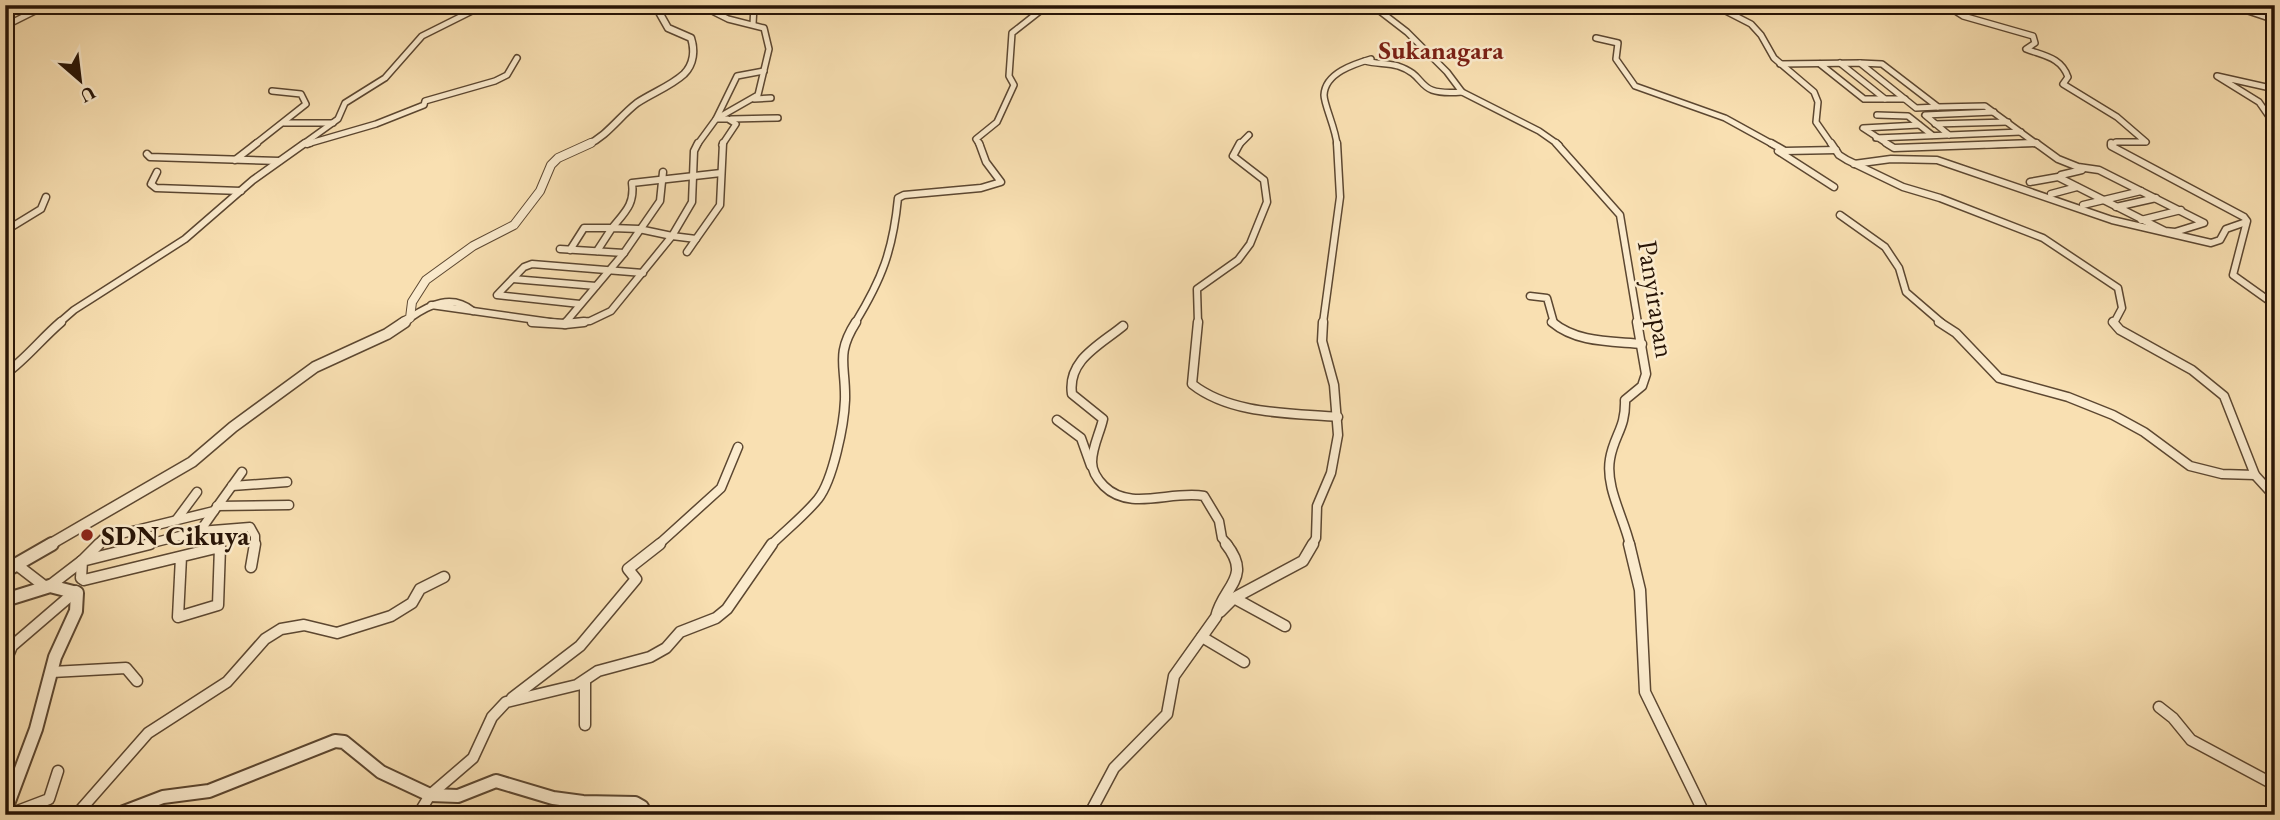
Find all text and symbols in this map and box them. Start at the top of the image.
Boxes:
district label: Sukanagara [1378,33,1504,67]
north arrow [46,46,116,116]
text: U [76,80,100,109]
street label: Panyirapan [1630,238,1684,361]
place label: SDN Cikuya [101,517,250,553]
marker: SDN Cikuya [79,527,95,543]

